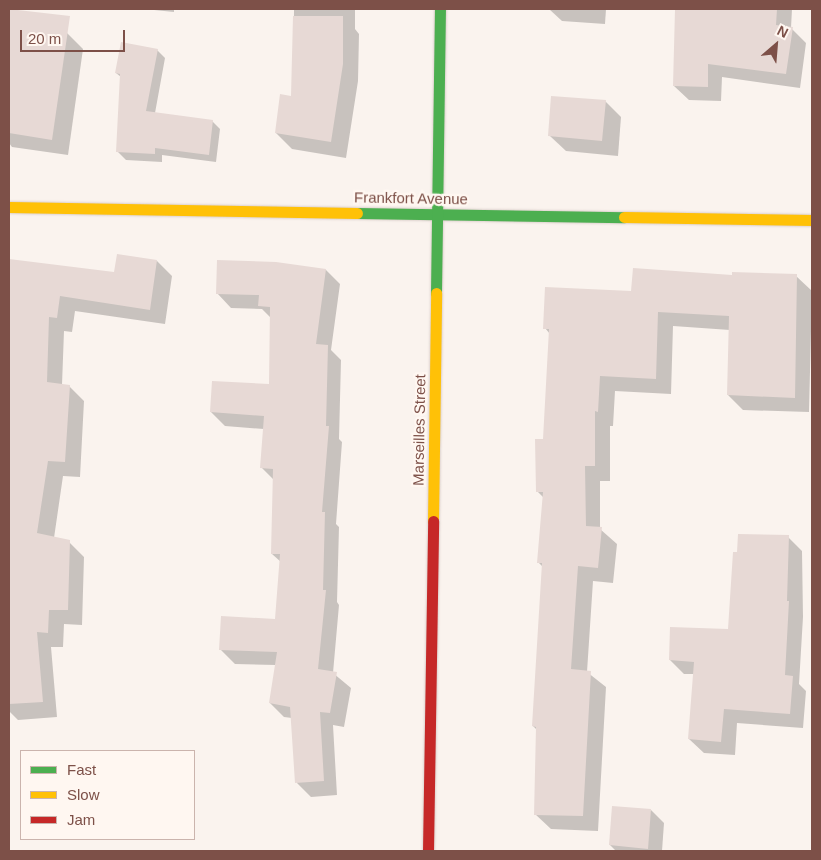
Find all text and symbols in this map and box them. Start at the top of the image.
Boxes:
scale bar [22,20,128,52]
north arrow [751,20,801,70]
text: N [775,22,791,41]
text: 20 m [28,30,61,47]
street label: Frankfort Avenue [353,188,469,208]
street label: Marseilles Street [409,374,429,486]
legend [20,750,195,840]
text: Fast [67,761,96,778]
text: Slow [67,786,100,803]
text: Jam [67,811,95,828]

